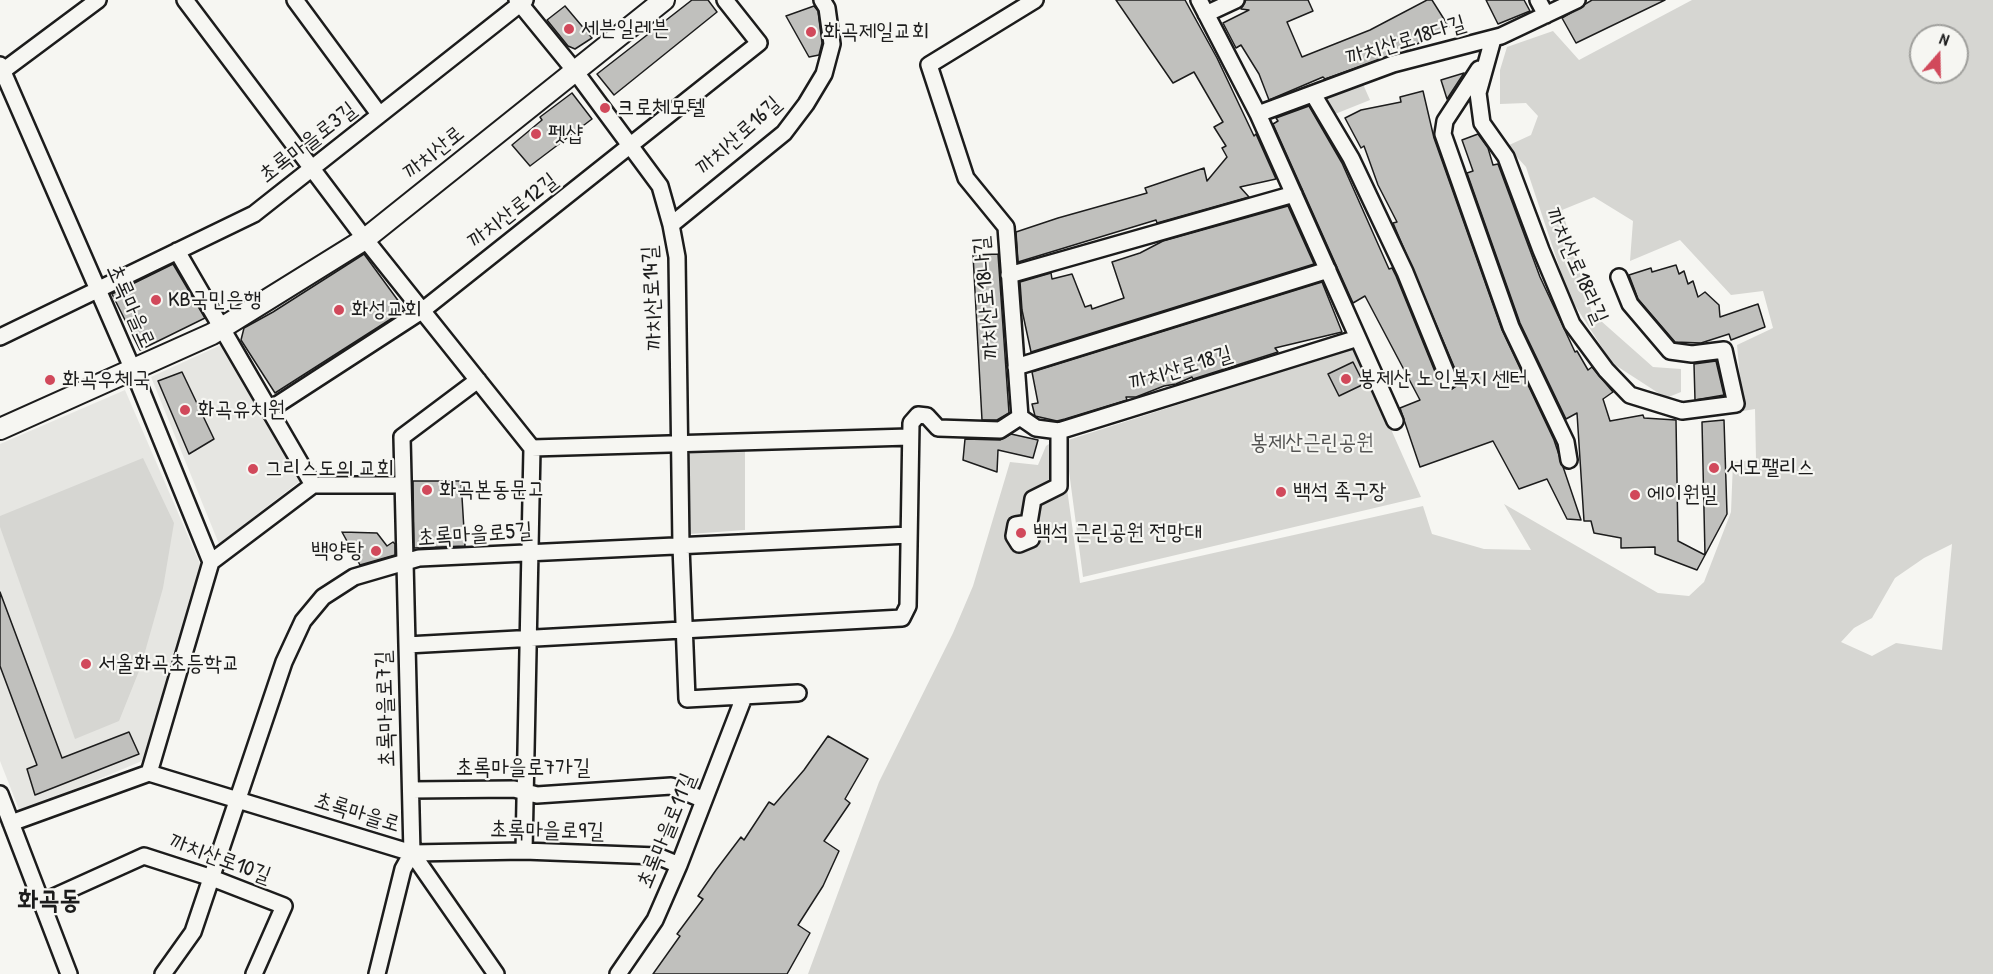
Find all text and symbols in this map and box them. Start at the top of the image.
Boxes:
street label: 까치산로18다길 [1343,10,1469,72]
place label: 세븐일레븐 [581,16,670,42]
place label: 화곡제일교회 [823,19,929,45]
marker: 세븐일레븐 [562,22,576,36]
north arrow [1909,24,1969,84]
marker: 화곡제일교회 [804,25,818,39]
text: N [1937,27,1952,51]
street label: 까치산로16길 [691,91,787,181]
place label: 크로체모텔 [617,95,706,121]
street label: 초록마을로3길 [254,97,362,189]
marker: 크로체모텔 [598,101,612,115]
street label: 까치산로 [398,120,470,186]
place label: 펫샵 [548,121,583,147]
marker: 펫샵 [529,127,543,141]
street label: 까치산로12길 [463,168,563,254]
street label: 까치산로18라길 [1539,204,1613,328]
street label: 까치산로18나길 [968,235,1006,361]
street label: 까치산로14길 [637,245,669,351]
street label: 초록마을로 [100,260,160,352]
place label: KB국민은행 [168,287,261,313]
marker: KB국민은행 [149,293,163,307]
place label: 화성교회 [351,297,422,323]
marker: 화성교회 [332,303,346,317]
street label: 까치산로18길 [1126,341,1236,397]
place label: 봉제산 노인복지 센터 [1358,366,1527,392]
place label: 화곡우체국 [62,367,151,393]
marker: 봉제산 노인복지 센터 [1339,372,1353,386]
marker: 화곡우체국 [43,373,57,387]
place label: 화곡유치원 [197,397,286,423]
marker: 화곡유치원 [178,403,192,417]
park label: 봉제산근린공원 [1250,430,1374,456]
place label: 서모팰리스 [1726,455,1815,481]
place label: 그리스도의 교회 [265,456,394,482]
marker: 서모팰리스 [1707,461,1721,475]
marker: 그리스도의 교회 [246,462,260,476]
place label: 화곡본동문고 [439,477,545,503]
place label: 백석 족구장 [1293,479,1387,505]
place label: 에이원빌 [1647,482,1718,508]
marker: 화곡본동문고 [420,483,434,497]
marker: 백석 족구장 [1274,485,1288,499]
marker: 에이원빌 [1628,488,1642,502]
street label: 초록마을로5길 [416,518,534,552]
place label: 백석 근린공원 전망대 [1033,520,1202,546]
marker: 백석 근린공원 전망대 [1014,526,1028,540]
place label: 백양탕 [311,538,364,564]
marker: 백양탕 [369,544,383,558]
street label: 초록마을로7길 [371,650,401,768]
place label: 서울화곡초등학교 [98,651,240,677]
marker: 서울화곡초등학교 [79,657,93,671]
street label: 초록마을로7가길 [456,755,590,781]
street label: 초록마을로11길 [632,769,702,893]
street label: 초록마을로 [311,787,403,839]
street label: 초록마을로9길 [490,817,604,845]
street label: 까치산로10길 [166,828,274,890]
district label: 화곡동 [18,885,80,917]

